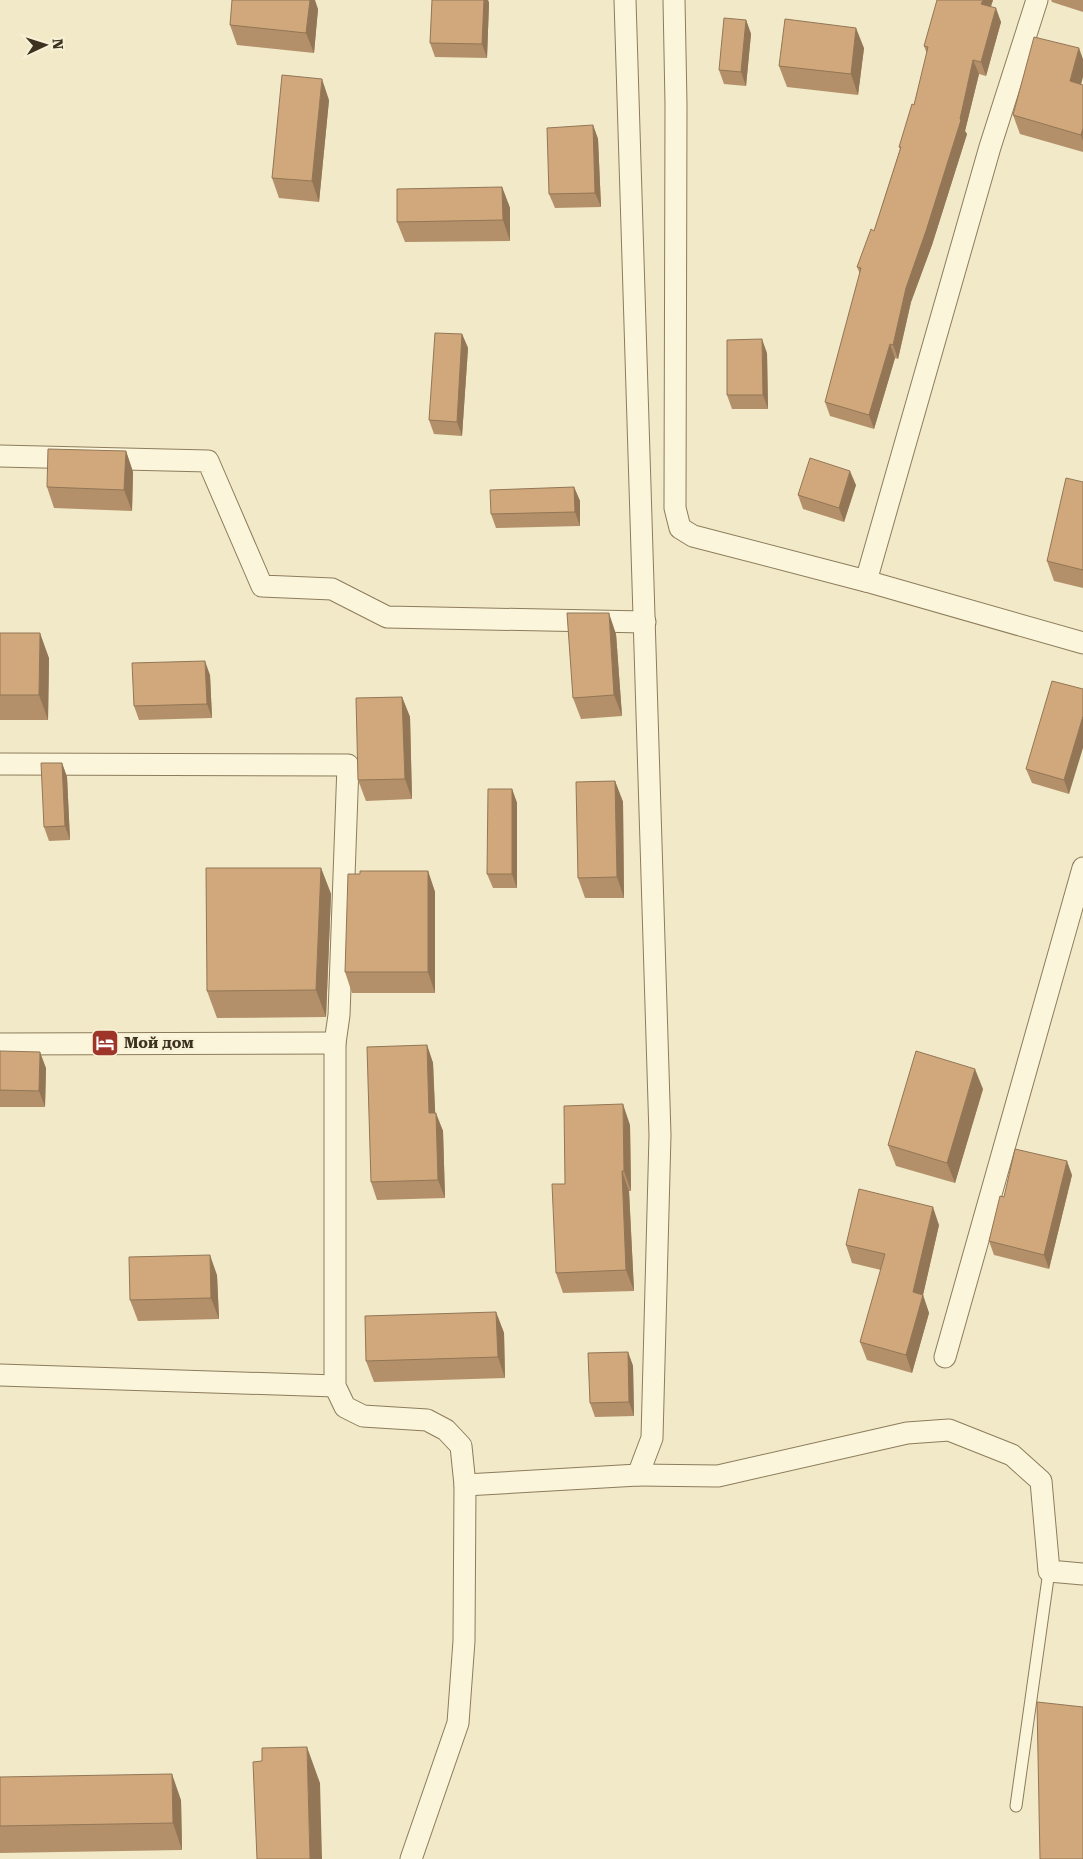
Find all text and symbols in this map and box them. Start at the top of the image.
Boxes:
north arrow [20,20,70,70]
text: N [50,38,66,50]
hotel icon: Мой дом [90,1028,120,1058]
place label: Мой дом [124,1034,194,1052]

